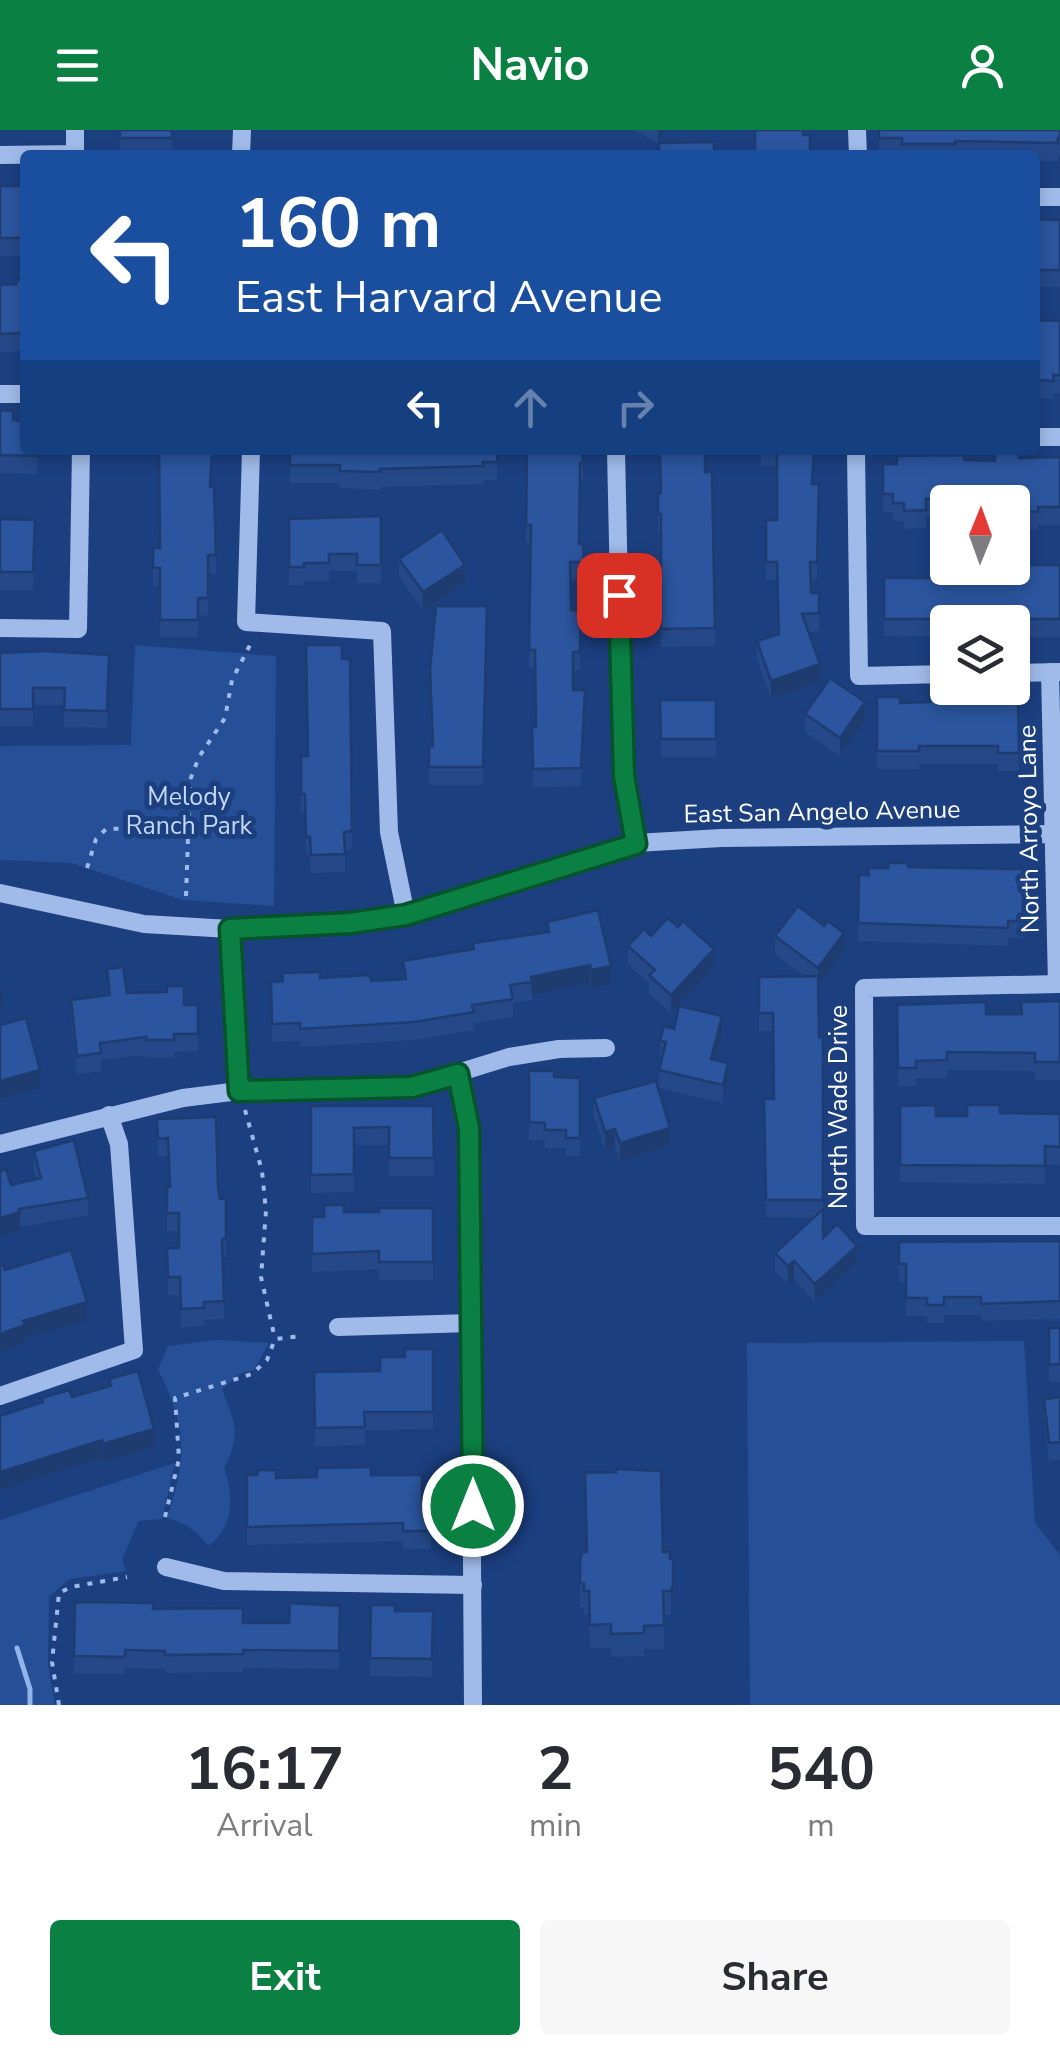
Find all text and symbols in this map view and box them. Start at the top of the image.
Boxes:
text: Navio [470,35,590,96]
icon: menu [50,38,105,93]
icon: person [955,38,1010,93]
text: 160 m [235,176,441,272]
icon: left [70,190,200,320]
text: East Harvard Avenue [235,267,662,328]
icon: left [398,380,453,435]
icon: ahead [503,380,558,435]
icon: right [608,380,663,435]
north arrow [930,485,1030,585]
map controls [930,485,1030,705]
pin [577,553,662,638]
icon: arrive [592,568,647,623]
button: layers [930,605,1030,705]
street label: North Arroyo Lane [1010,725,1048,933]
park label: Melody Ranch Park [126,780,253,843]
street label: East San Angelo Avenue [683,793,961,831]
street label: North Wade Drive [822,1005,856,1209]
position arrow [421,1454,525,1558]
text: 16:17 [185,1728,344,1810]
text: 2 [537,1728,573,1810]
text: 540 [767,1728,875,1810]
text: Arrival [216,1804,313,1847]
text: min [529,1804,582,1847]
text: m [807,1804,835,1847]
button: Exit [50,1920,520,2035]
button: Share [540,1920,1010,2035]

